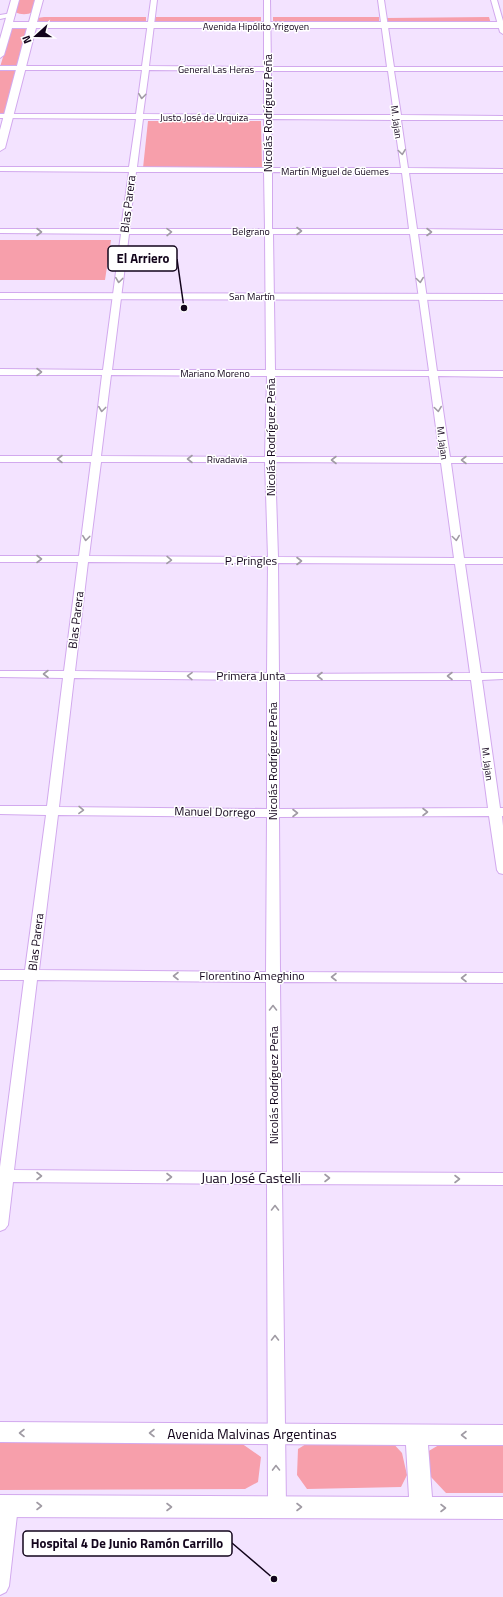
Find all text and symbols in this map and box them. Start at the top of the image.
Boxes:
north arrow [16,16,56,56]
street label: Avenida Hipólito Yrigoyen [203,19,309,34]
text: N [18,33,35,46]
street label: Nicolás Rodríguez Peña [258,54,277,172]
street label: General Las Heras [178,62,254,77]
one-way arrow [138,93,147,99]
street label: M. Jajan [387,105,406,140]
street label: Justo José de Urquiza [160,110,248,125]
one-way arrow [397,148,406,155]
street label: Martín Miguel de Güemes [281,164,389,179]
street label: Blas Parera [115,174,140,234]
street label: Belgrano [232,224,270,239]
one-way arrow [36,227,42,236]
one-way arrow [296,227,302,235]
one-way arrow [166,228,172,236]
one-way arrow [426,228,432,236]
callout: El Arriero [108,246,177,271]
text: El Arriero [117,248,169,268]
one-way arrow [114,277,123,283]
one-way arrow [415,277,424,283]
street label: San Martín [229,289,275,304]
street label: Mariano Moreno [180,366,250,381]
one-way arrow [36,368,42,376]
street label: Nicolás Rodríguez Peña [261,378,280,496]
one-way arrow [98,406,107,412]
one-way arrow [433,406,442,412]
street label: M. Jajan [433,426,452,461]
street label: Rivadavia [207,452,247,467]
one-way arrow [57,455,63,463]
one-way arrow [187,455,193,463]
one-way arrow [331,456,337,464]
one-way arrow [461,456,467,464]
one-way arrow [82,535,91,541]
one-way arrow [451,535,460,541]
street label: P. Pringles [225,551,278,570]
one-way arrow [36,555,42,563]
one-way arrow [166,556,172,564]
one-way arrow [296,557,302,565]
street label: Blas Parera [63,590,88,650]
street label: Primera Junta [216,666,286,685]
one-way arrow [43,670,49,678]
one-way arrow [187,672,193,680]
one-way arrow [317,672,323,680]
one-way arrow [447,672,453,680]
street label: Nicolás Rodríguez Peña [263,702,282,820]
street label: M. Jajan [478,747,497,782]
street label: Manuel Dorrego [174,801,256,822]
one-way arrow [78,806,84,814]
one-way arrow [422,808,428,816]
one-way arrow [292,809,298,817]
street label: Blas Parera [23,912,48,972]
street label: Florentino Ameghino [199,966,305,985]
one-way arrow [173,972,179,980]
one-way arrow [331,973,337,981]
one-way arrow [461,974,467,982]
one-way arrow [269,1005,277,1011]
street label: Nicolás Rodríguez Peña [264,1026,283,1144]
street label: Juan José Castelli [201,1167,301,1188]
one-way arrow [36,1172,42,1180]
one-way arrow [166,1173,172,1181]
one-way arrow [324,1174,330,1182]
one-way arrow [454,1175,460,1183]
one-way arrow [271,1205,279,1211]
one-way arrow [271,1335,279,1341]
street label: Avenida Malvinas Argentinas [167,1423,337,1444]
one-way arrow [19,1429,25,1437]
one-way arrow [149,1429,155,1437]
one-way arrow [461,1431,467,1439]
one-way arrow [272,1465,280,1471]
one-way arrow [36,1502,42,1510]
one-way arrow [166,1503,172,1511]
one-way arrow [296,1503,302,1512]
one-way arrow [440,1504,446,1512]
callout: Hospital 4 De Junio Ramón Carrillo [23,1531,232,1556]
text: Hospital 4 De Junio Ramón Carrillo [31,1533,223,1553]

